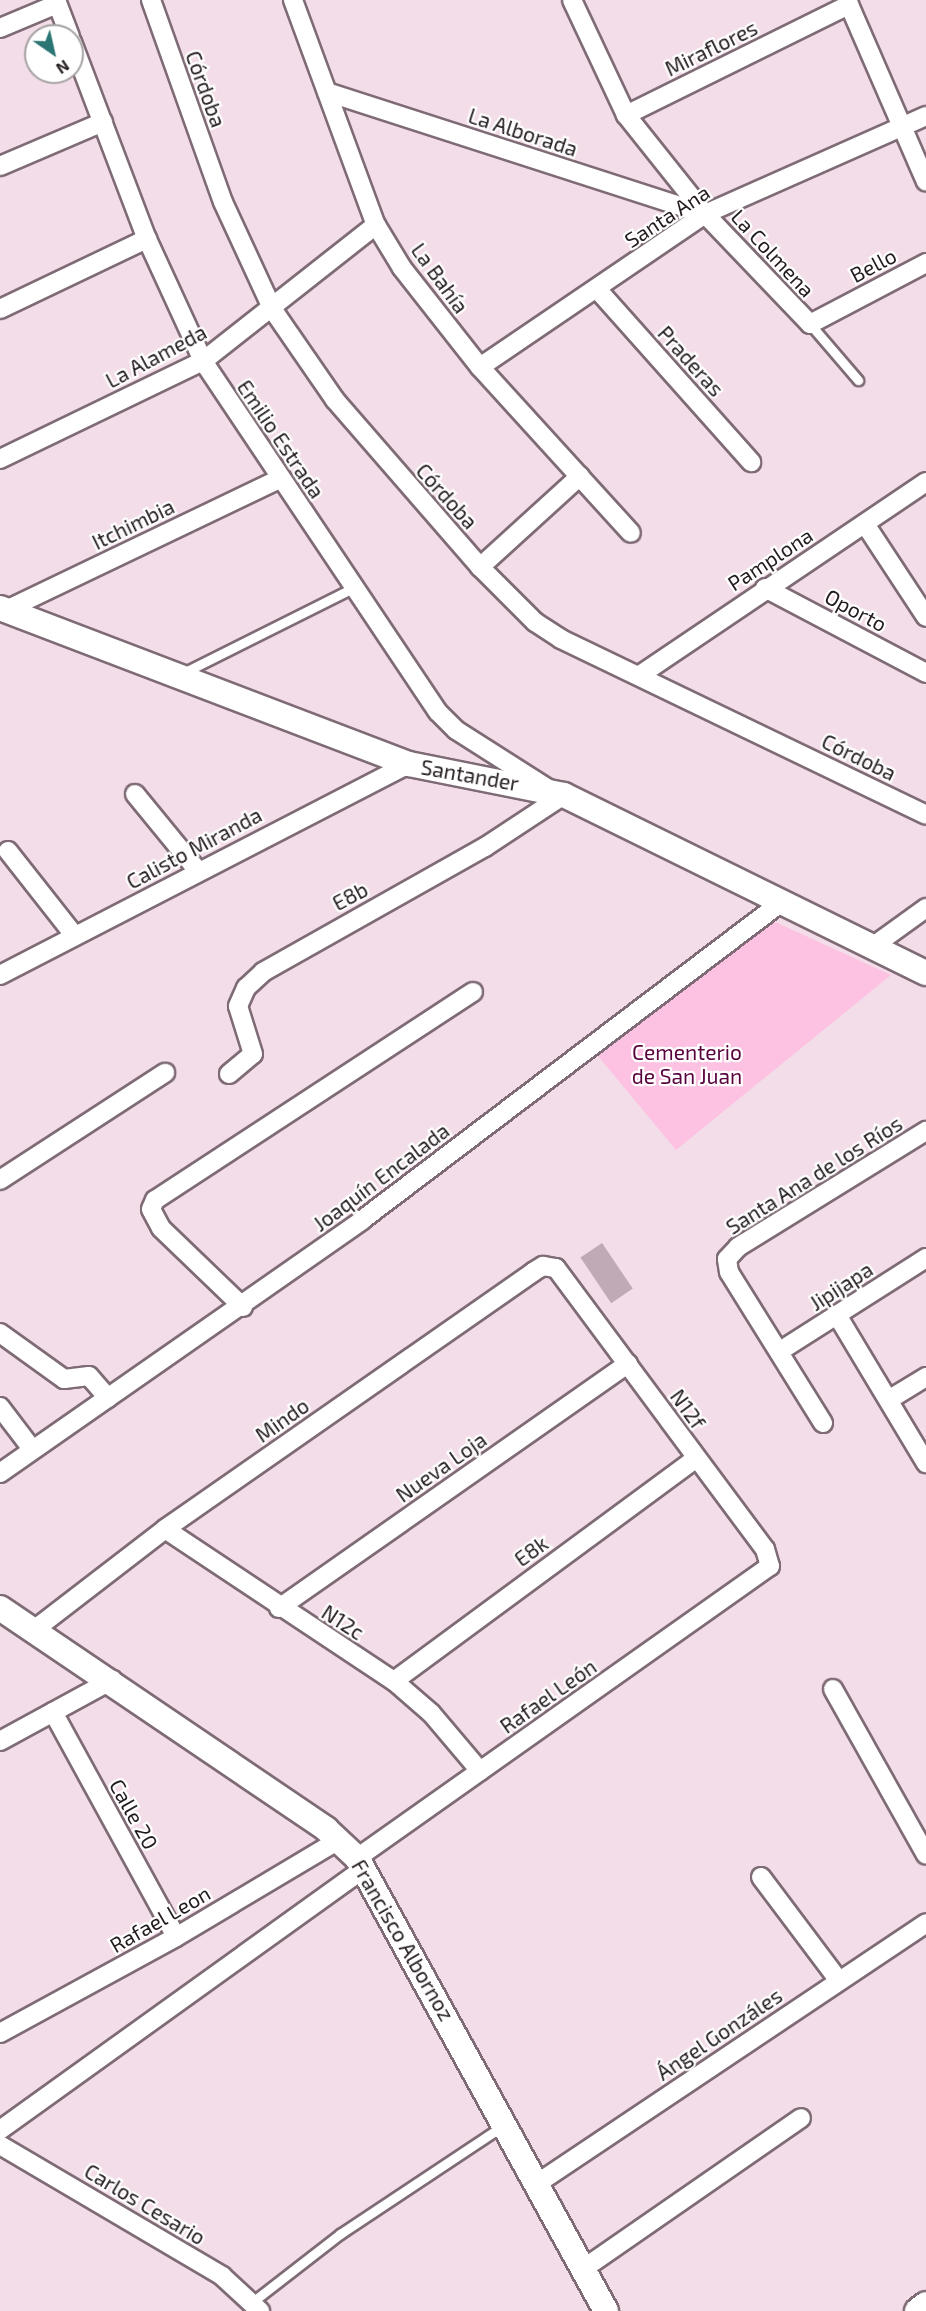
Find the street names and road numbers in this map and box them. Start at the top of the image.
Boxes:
street label: Miraflores [661,15,761,81]
street label: Córdoba [181,47,231,131]
street label: La Alborada [465,102,581,162]
street label: Santa Ana [620,179,714,253]
street label: La Colmena [726,204,820,302]
street label: La Bahía [406,238,474,318]
street label: Bello [846,242,900,288]
street label: La Alameda [101,319,211,393]
street label: Praderas [653,321,729,401]
street label: Emilio Estrada [232,375,330,503]
street label: Córdoba [411,458,483,534]
street label: Itchimbia [88,493,178,555]
street label: Pamplona [723,522,817,596]
street label: Oporto [821,583,891,637]
street label: Córdoba [818,728,900,786]
street label: Santander [419,754,521,796]
street label: Calisto Miranda [122,802,266,894]
street label: E8b [328,876,372,916]
street label: Santa Ana de los Ríos [721,1110,907,1240]
street label: Joaquín Encalada [308,1118,454,1236]
street label: Jipijapa [805,1256,877,1316]
street label: N12f [665,1384,711,1434]
street label: Mindo [250,1393,314,1447]
street label: Nueva Loja [391,1427,491,1507]
street label: E8k [509,1530,553,1572]
street label: N12c [317,1599,369,1645]
street label: Rafael León [495,1653,601,1739]
street label: Calle 20 [104,1774,164,1854]
street label: Francisco Albornoz [346,1855,460,2025]
street label: Rafael Leon [105,1880,215,1958]
street label: Ángel Gonzáles [651,1983,787,2085]
street label: Carlos Cesario [80,2158,210,2250]

